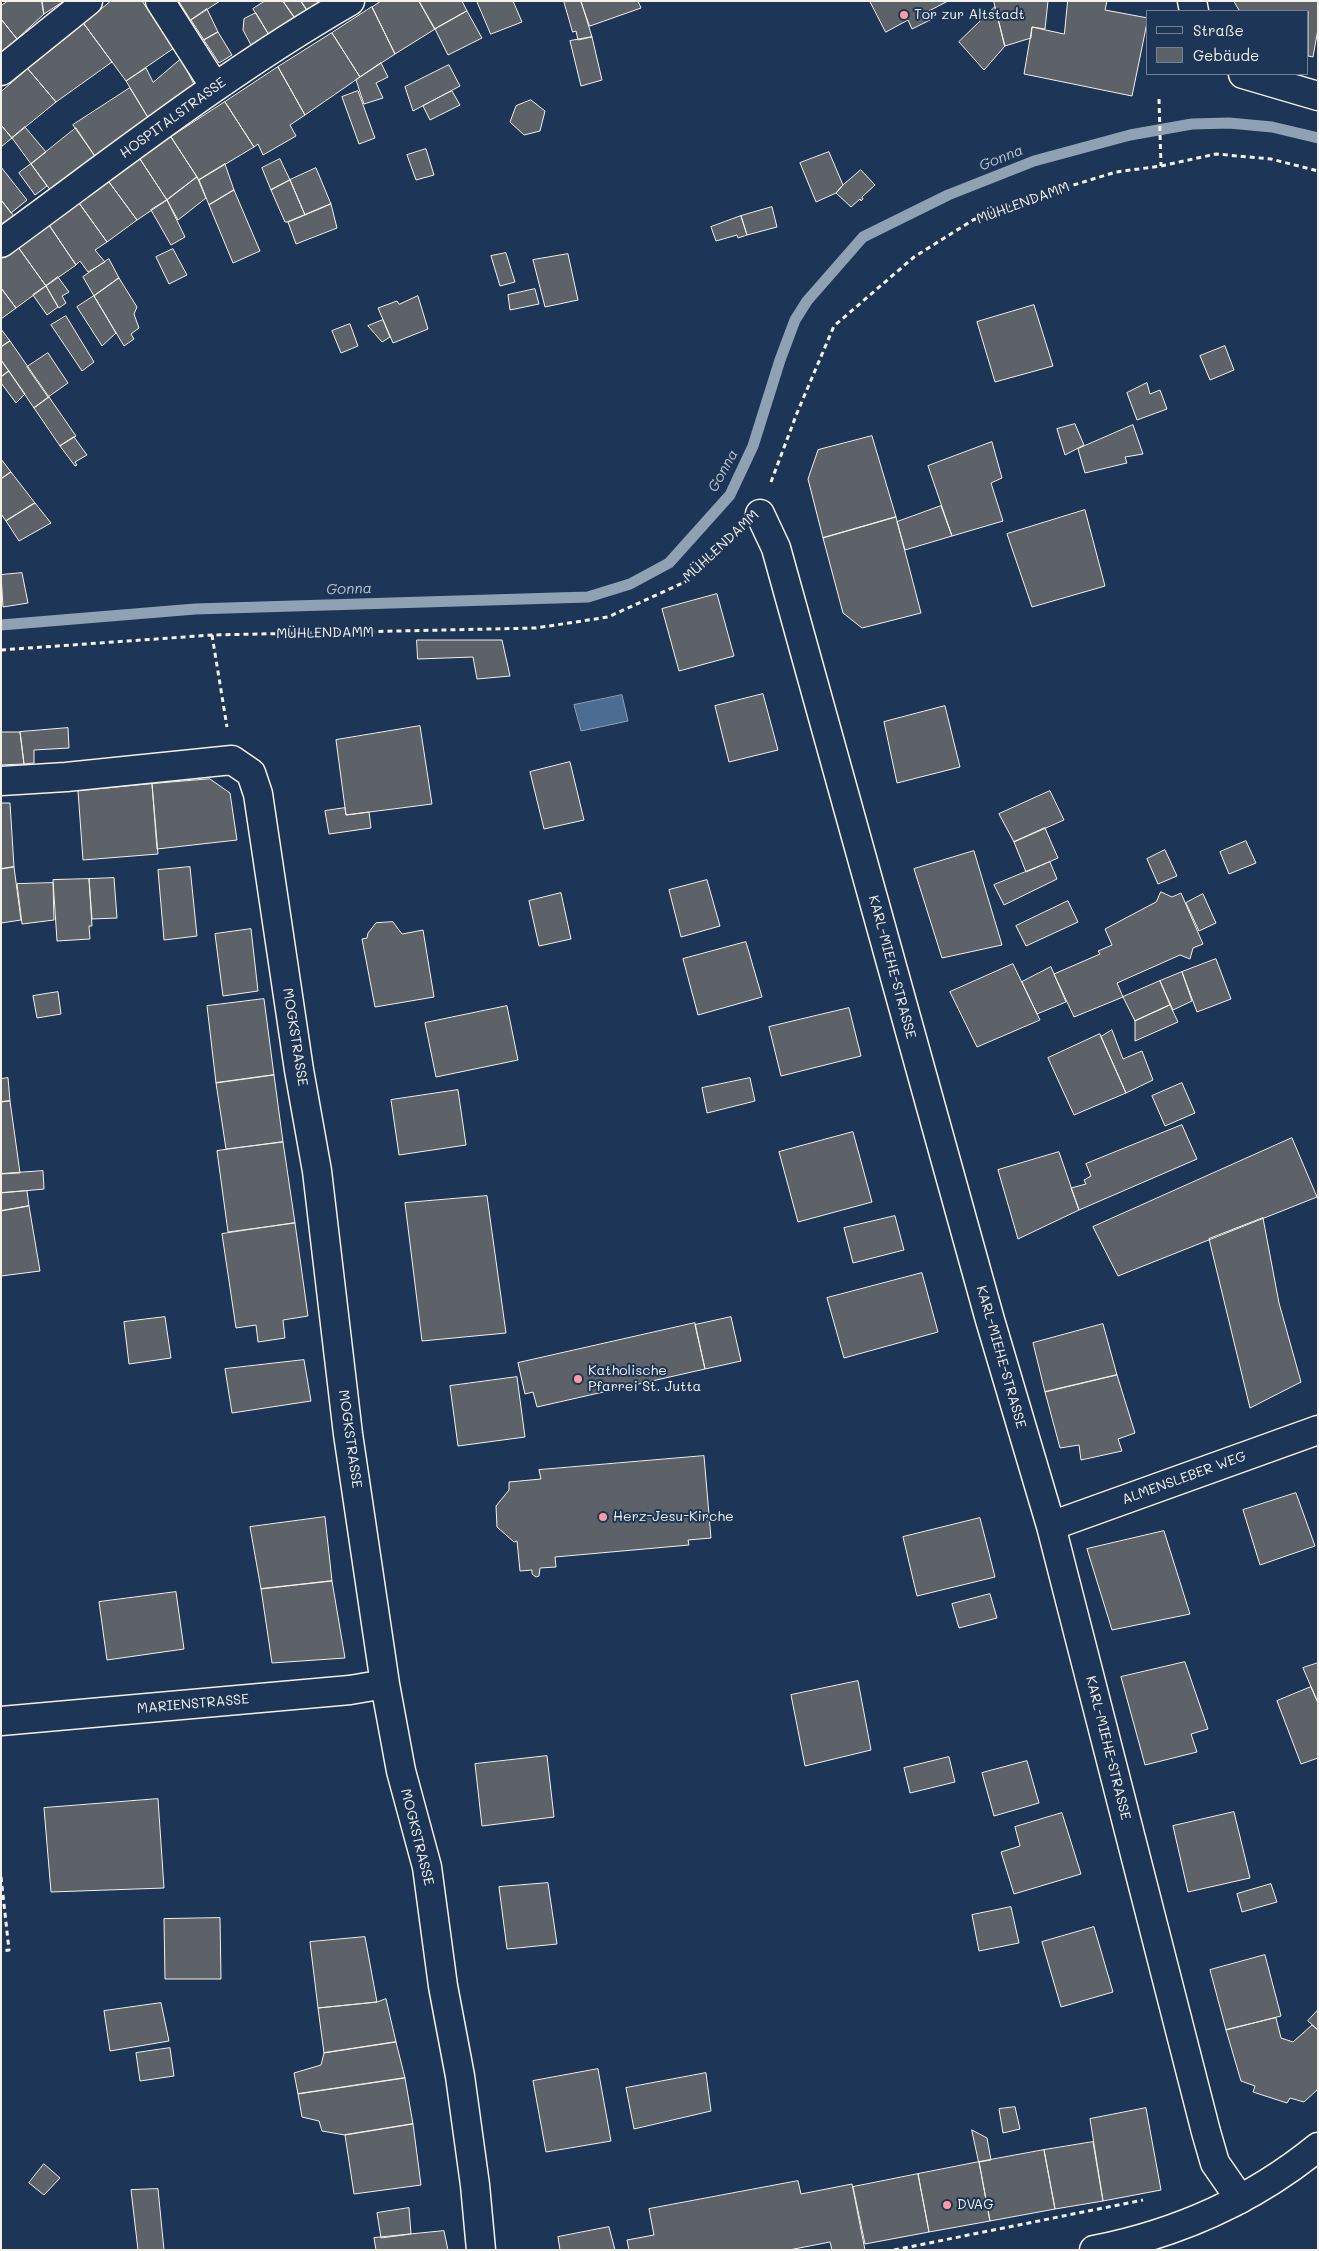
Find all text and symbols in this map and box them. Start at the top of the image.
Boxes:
place label: Tor zur Altstadt [914,7,1025,23]
marker: Tor zur Altstadt [898,9,910,21]
legend [1146,10,1309,75]
text: Straße [1193,20,1244,40]
text: Gebäude [1193,45,1259,65]
street label: HOSPITALSTRASSE [117,74,229,162]
water label: Gonna [976,141,1026,175]
street label: MÜHLENDAMM [974,178,1072,228]
water label: Gonna [704,447,742,495]
street label: MÜHLENDAMM [680,507,762,585]
water label: Gonna [326,579,372,599]
street label: MÜHLENDAMM [276,624,374,642]
street label: KARL-MIEHE-STRASSE [865,893,919,1041]
street label: MOGKSTRASSE [279,987,311,1087]
street label: KARL-MIEHE-STRASSE [973,1284,1029,1430]
place label: Katholische Pfarrei St. Jutta [588,1363,701,1395]
marker: Katholische Pfarrei St. Jutta [572,1373,584,1385]
street label: MOGKSTRASSE [335,1389,365,1489]
street label: ALMENSLEBER WEG [1120,1448,1248,1508]
place label: Herz-Jesu-Kirche [613,1509,734,1525]
marker: Herz-Jesu-Kirche [597,1511,609,1523]
street label: KARL-MIEHE-STRASSE [1082,1674,1134,1822]
street label: MARIENSTRASSE [136,1691,250,1717]
street label: MOGKSTRASSE [397,1787,437,1887]
place label: DVAG [957,2197,994,2213]
marker: DVAG [941,2199,953,2211]

